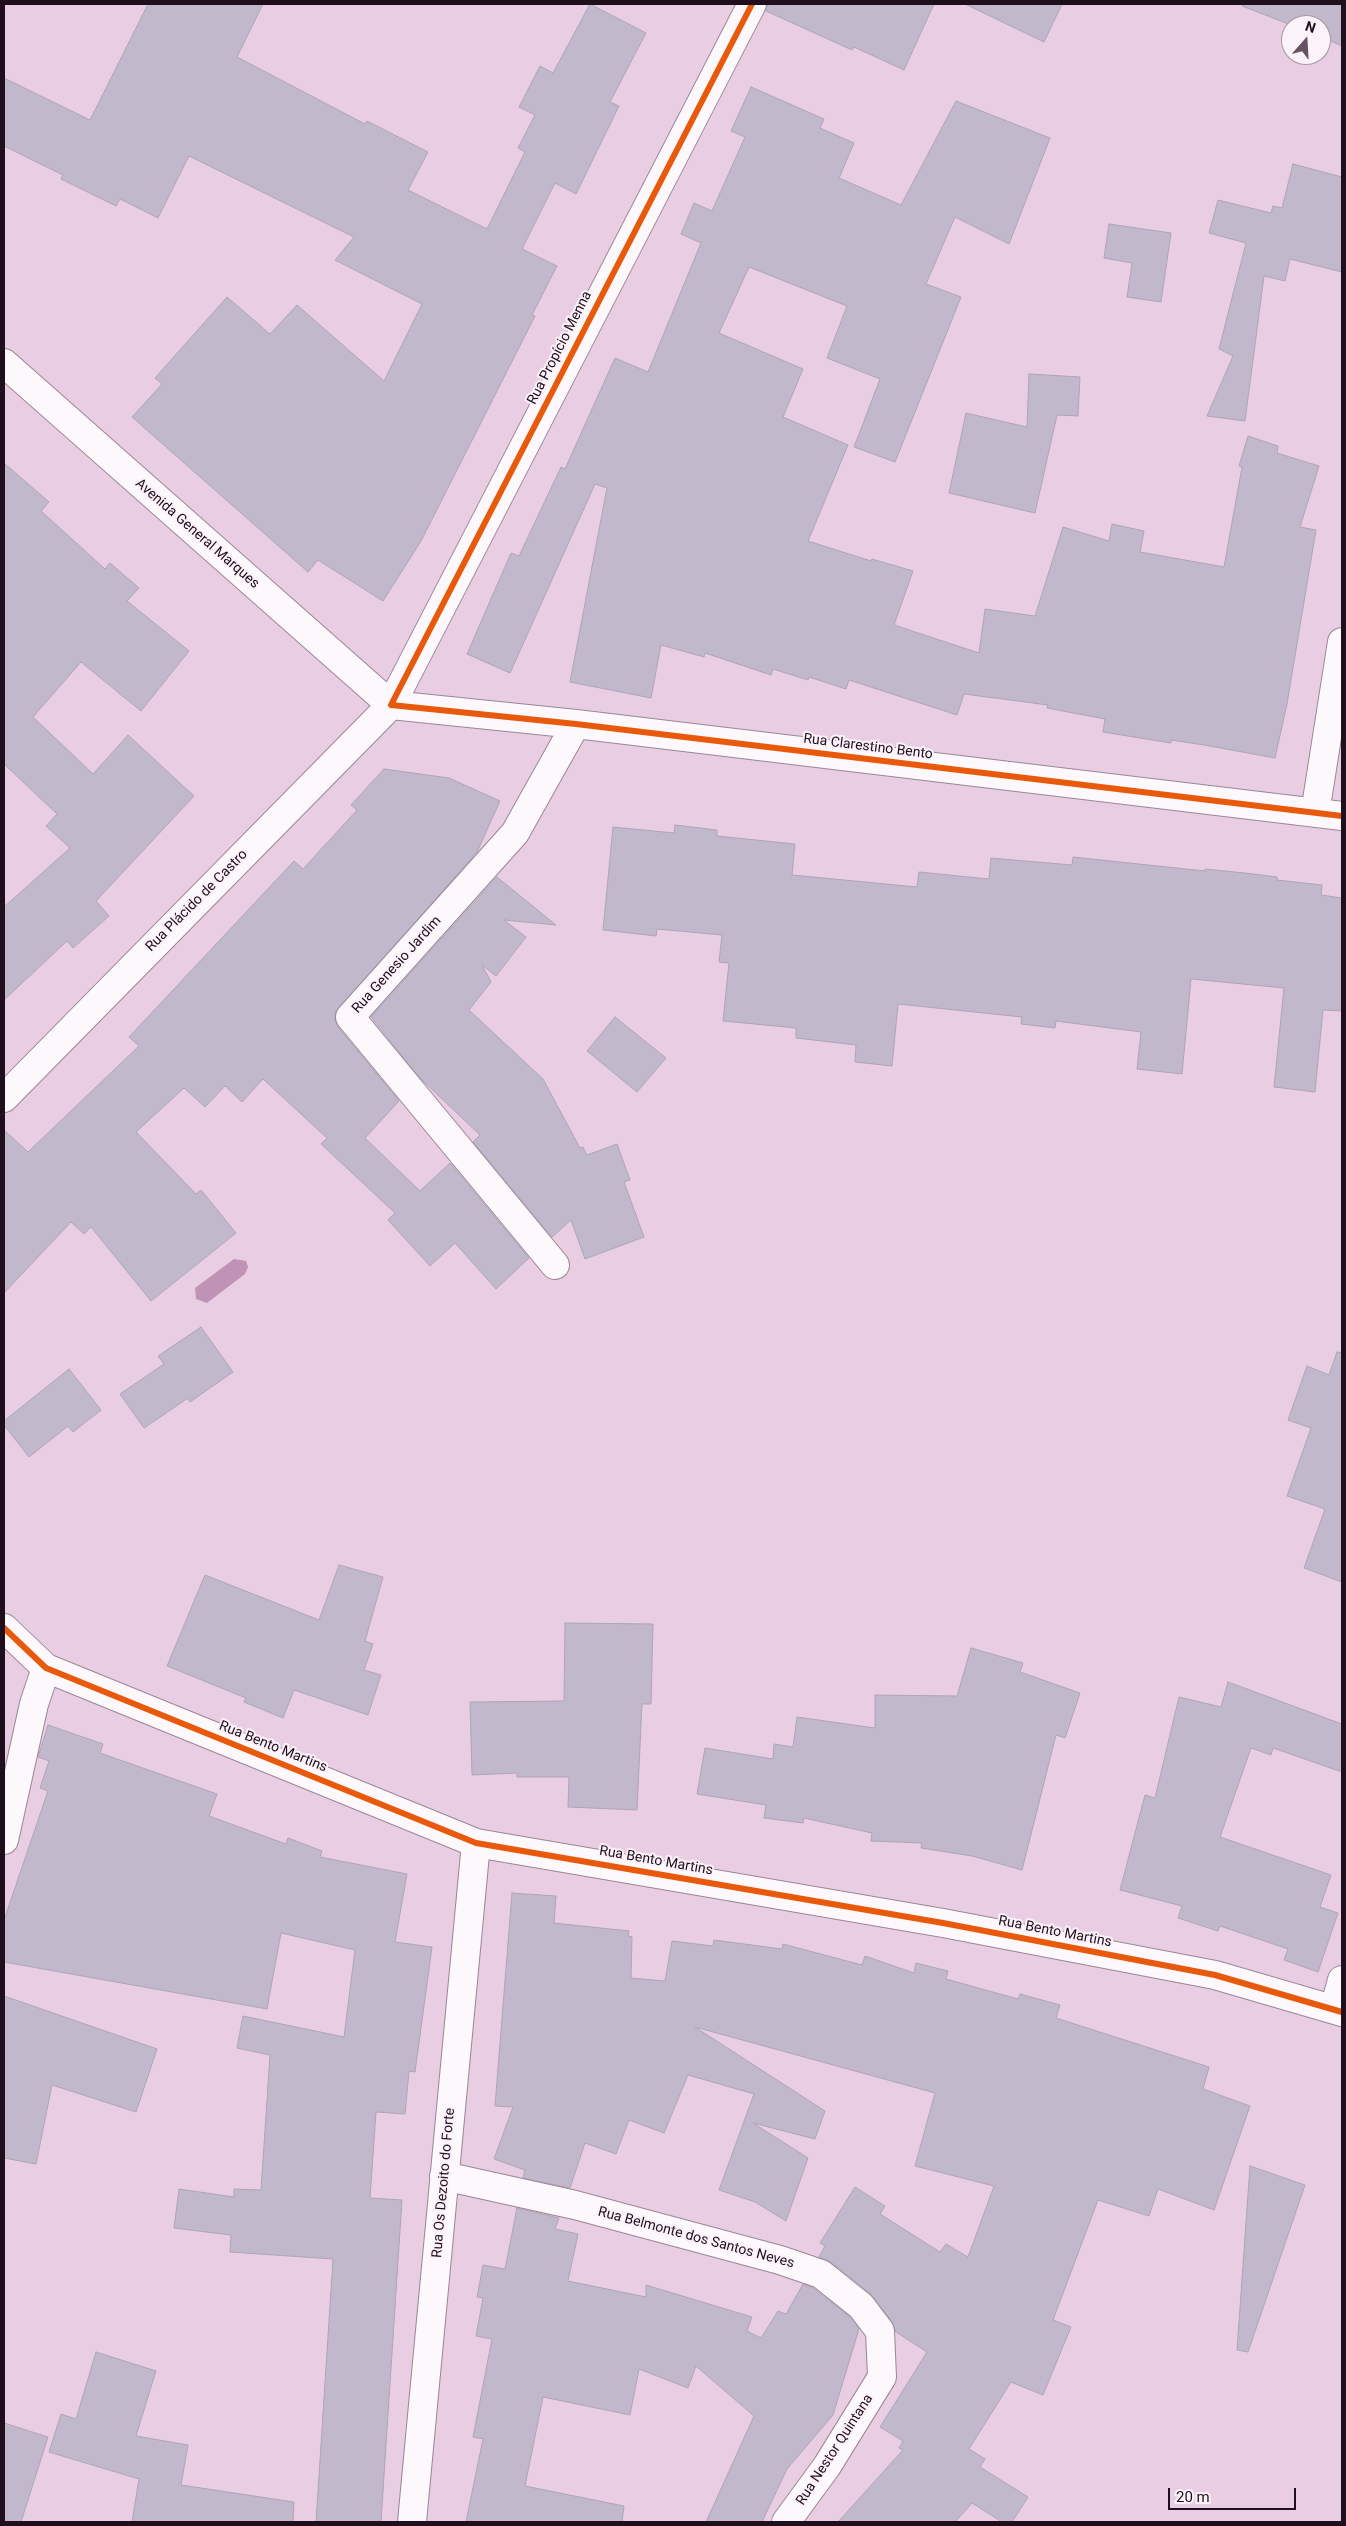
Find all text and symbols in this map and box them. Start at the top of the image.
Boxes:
north arrow [1281,15,1331,65]
text: N [1303,18,1318,36]
street label: Rua Propício Menna [524,288,596,408]
street label: Avenida General Marques [132,476,262,592]
street label: Rua Clarestino Bento [802,731,934,763]
street label: Rua Plácido de Castro [143,847,251,955]
street label: Rua Genesio Jardim [349,913,445,1017]
street label: Rua Bento Martins [217,1718,329,1776]
street label: Rua Bento Martins [598,1843,714,1879]
street label: Rua Bento Martins [997,1913,1113,1951]
street label: Rua Os Dezoito do Forte [429,2107,459,2259]
street label: Rua Belmonte dos Santos Neves [596,2204,796,2272]
street label: Rua Nestor Quintana [793,2391,877,2509]
scale bar [1171,2478,1298,2510]
text: 20 m [1176,2488,1210,2506]

